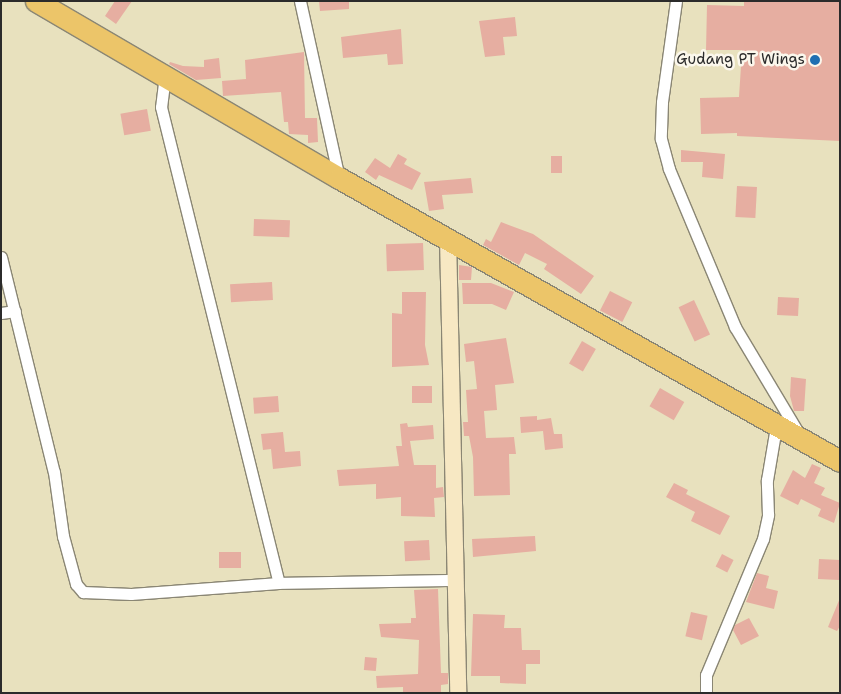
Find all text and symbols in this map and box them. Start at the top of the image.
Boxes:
place label: Gudang PT Wings [676,51,805,69]
marker: Gudang PT Wings [809,54,821,66]

